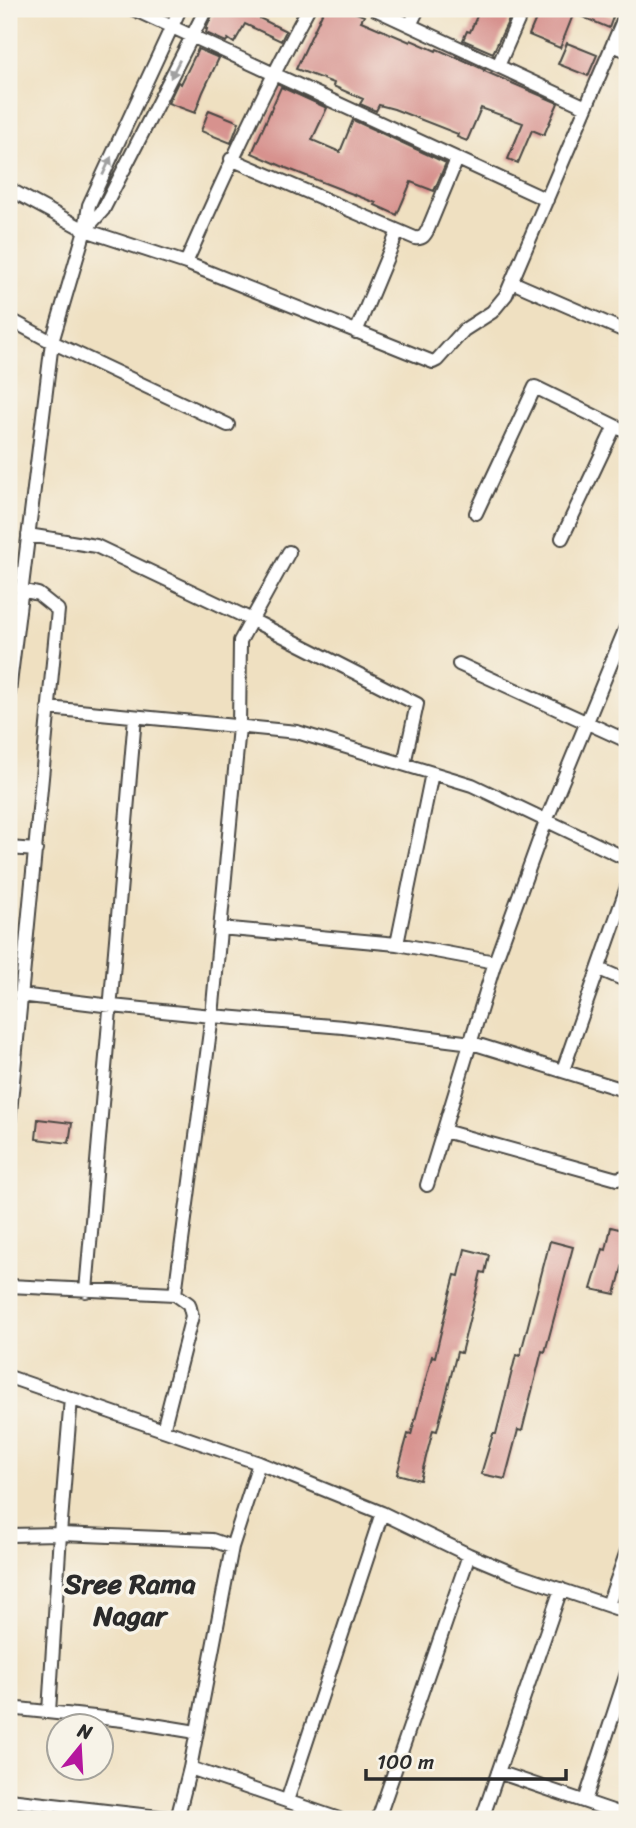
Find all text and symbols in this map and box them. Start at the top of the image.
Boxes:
one-way arrow [169,60,181,80]
one-way arrow [101,156,113,176]
district label: Sree Rama Nagar [63,1559,196,1640]
north arrow [46,1713,116,1783]
text: N [73,1713,97,1749]
scale bar [366,1737,566,1781]
text: 100 m [377,1743,434,1781]

